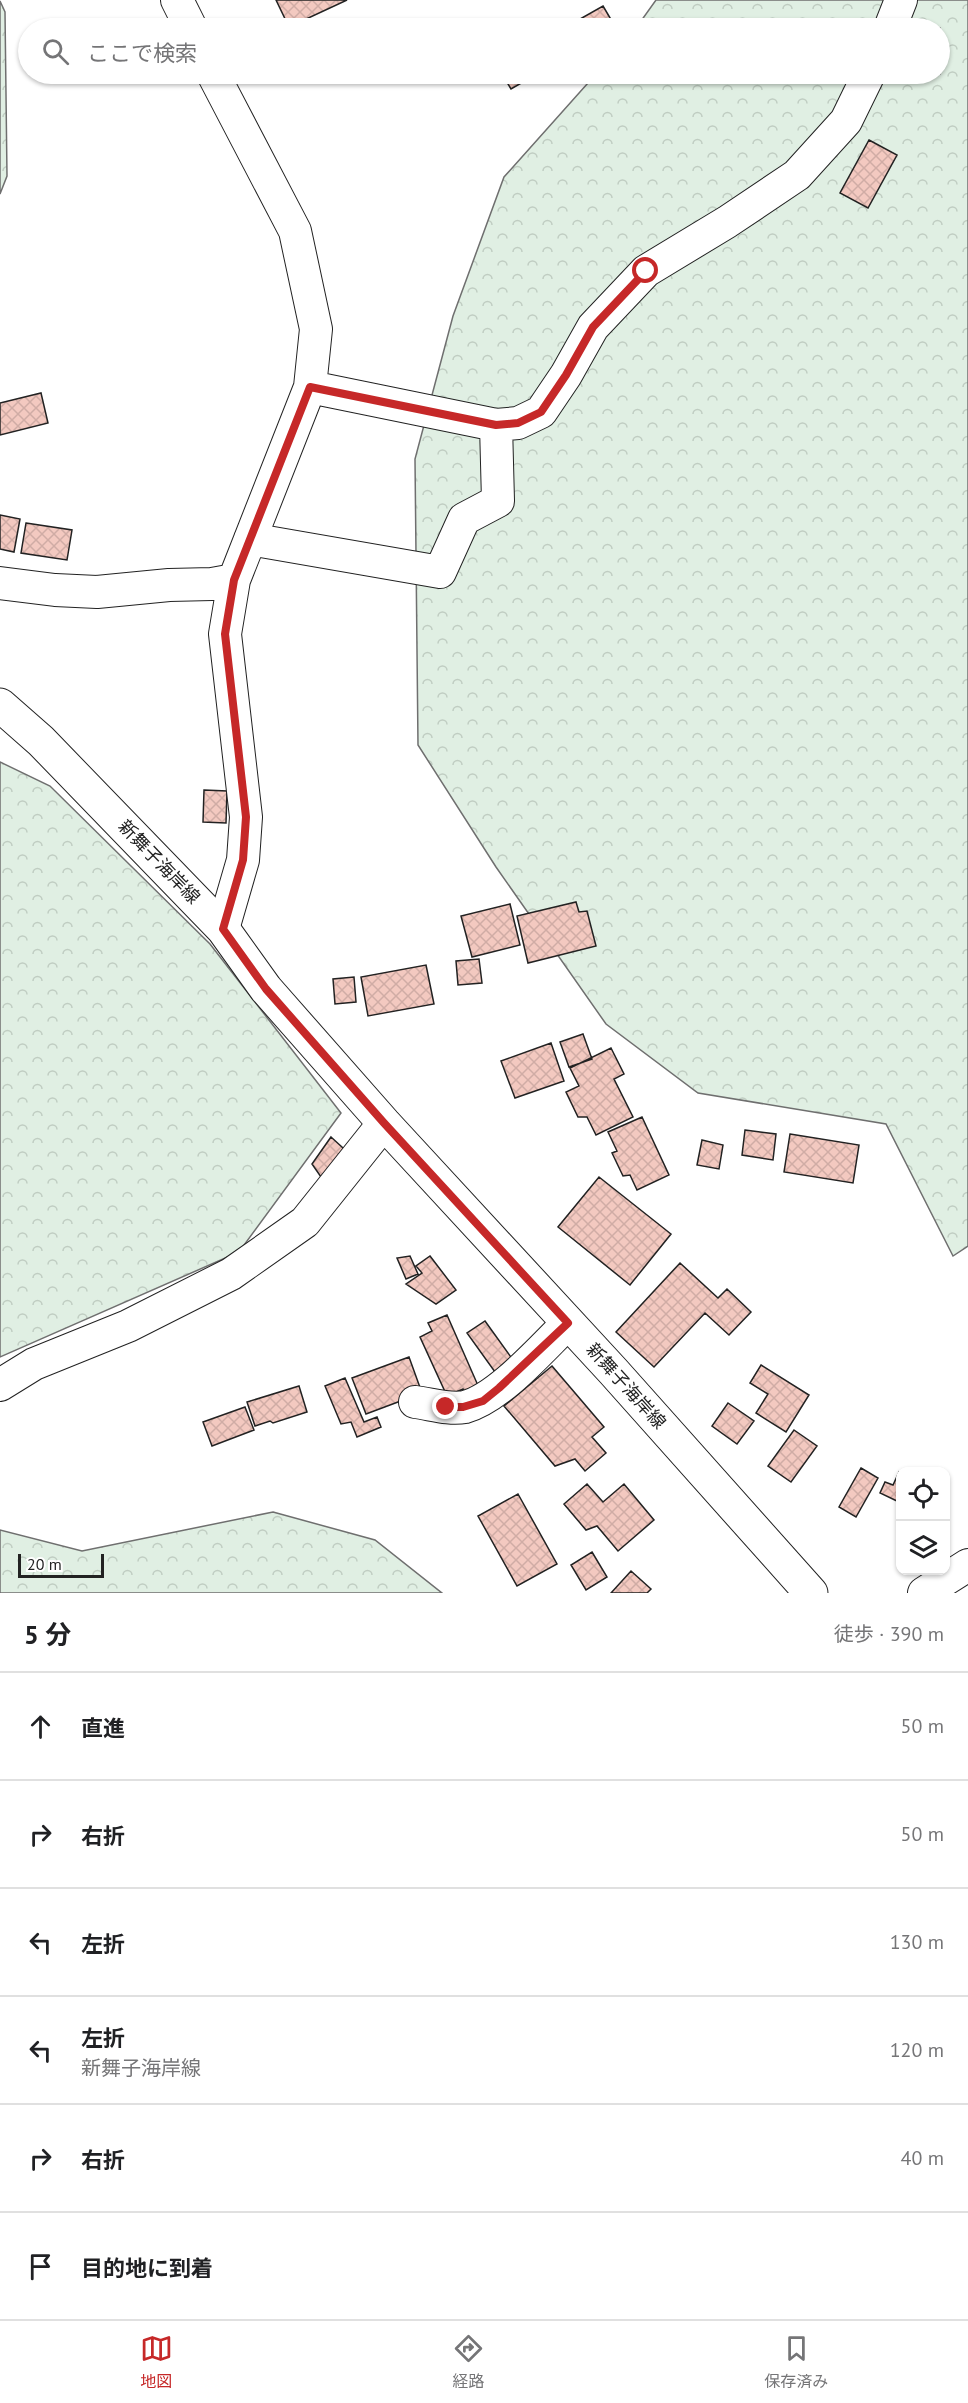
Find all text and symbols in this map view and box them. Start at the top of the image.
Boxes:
search box [18,18,950,84]
icon: search [39,35,72,68]
text: ここで検索 [87,39,197,67]
route start [632,257,658,283]
street label: 新舞子海岸線 [114,815,205,908]
street label: 新舞子海岸線 [582,1338,671,1433]
route end [432,1393,458,1419]
map controls [896,1467,950,1575]
button: locate [896,1467,950,1521]
button: layers [896,1521,950,1575]
scale bar [18,1551,104,1578]
text: 20 m [27,1554,62,1574]
text: 5 分 [24,1618,71,1651]
text: 徒歩 · 390 m [834,1621,944,1647]
icon: ahead [24,1710,57,1743]
text: 50 m [901,1713,944,1739]
text: 直進 [81,1714,125,1742]
icon: right [24,1818,57,1851]
text: 50 m [901,1821,944,1847]
text: 右折 [81,1822,125,1850]
icon: left [24,1926,57,1959]
text: 130 m [890,1929,944,1955]
text: 左折 [81,1930,125,1958]
text: 左折 [81,2024,125,2052]
icon: left [24,2034,57,2067]
text: 120 m [890,2037,944,2063]
text: 新舞子海岸線 [81,2055,201,2081]
icon: right [24,2142,57,2175]
text: 40 m [901,2145,944,2171]
text: 右折 [81,2146,125,2174]
icon: arrive [24,2250,57,2283]
text: 目的地に到着 [81,2254,213,2282]
tab: 地図 [140,2332,173,2392]
tab: 経路 [452,2332,485,2392]
tab: 保存済み [764,2332,828,2392]

